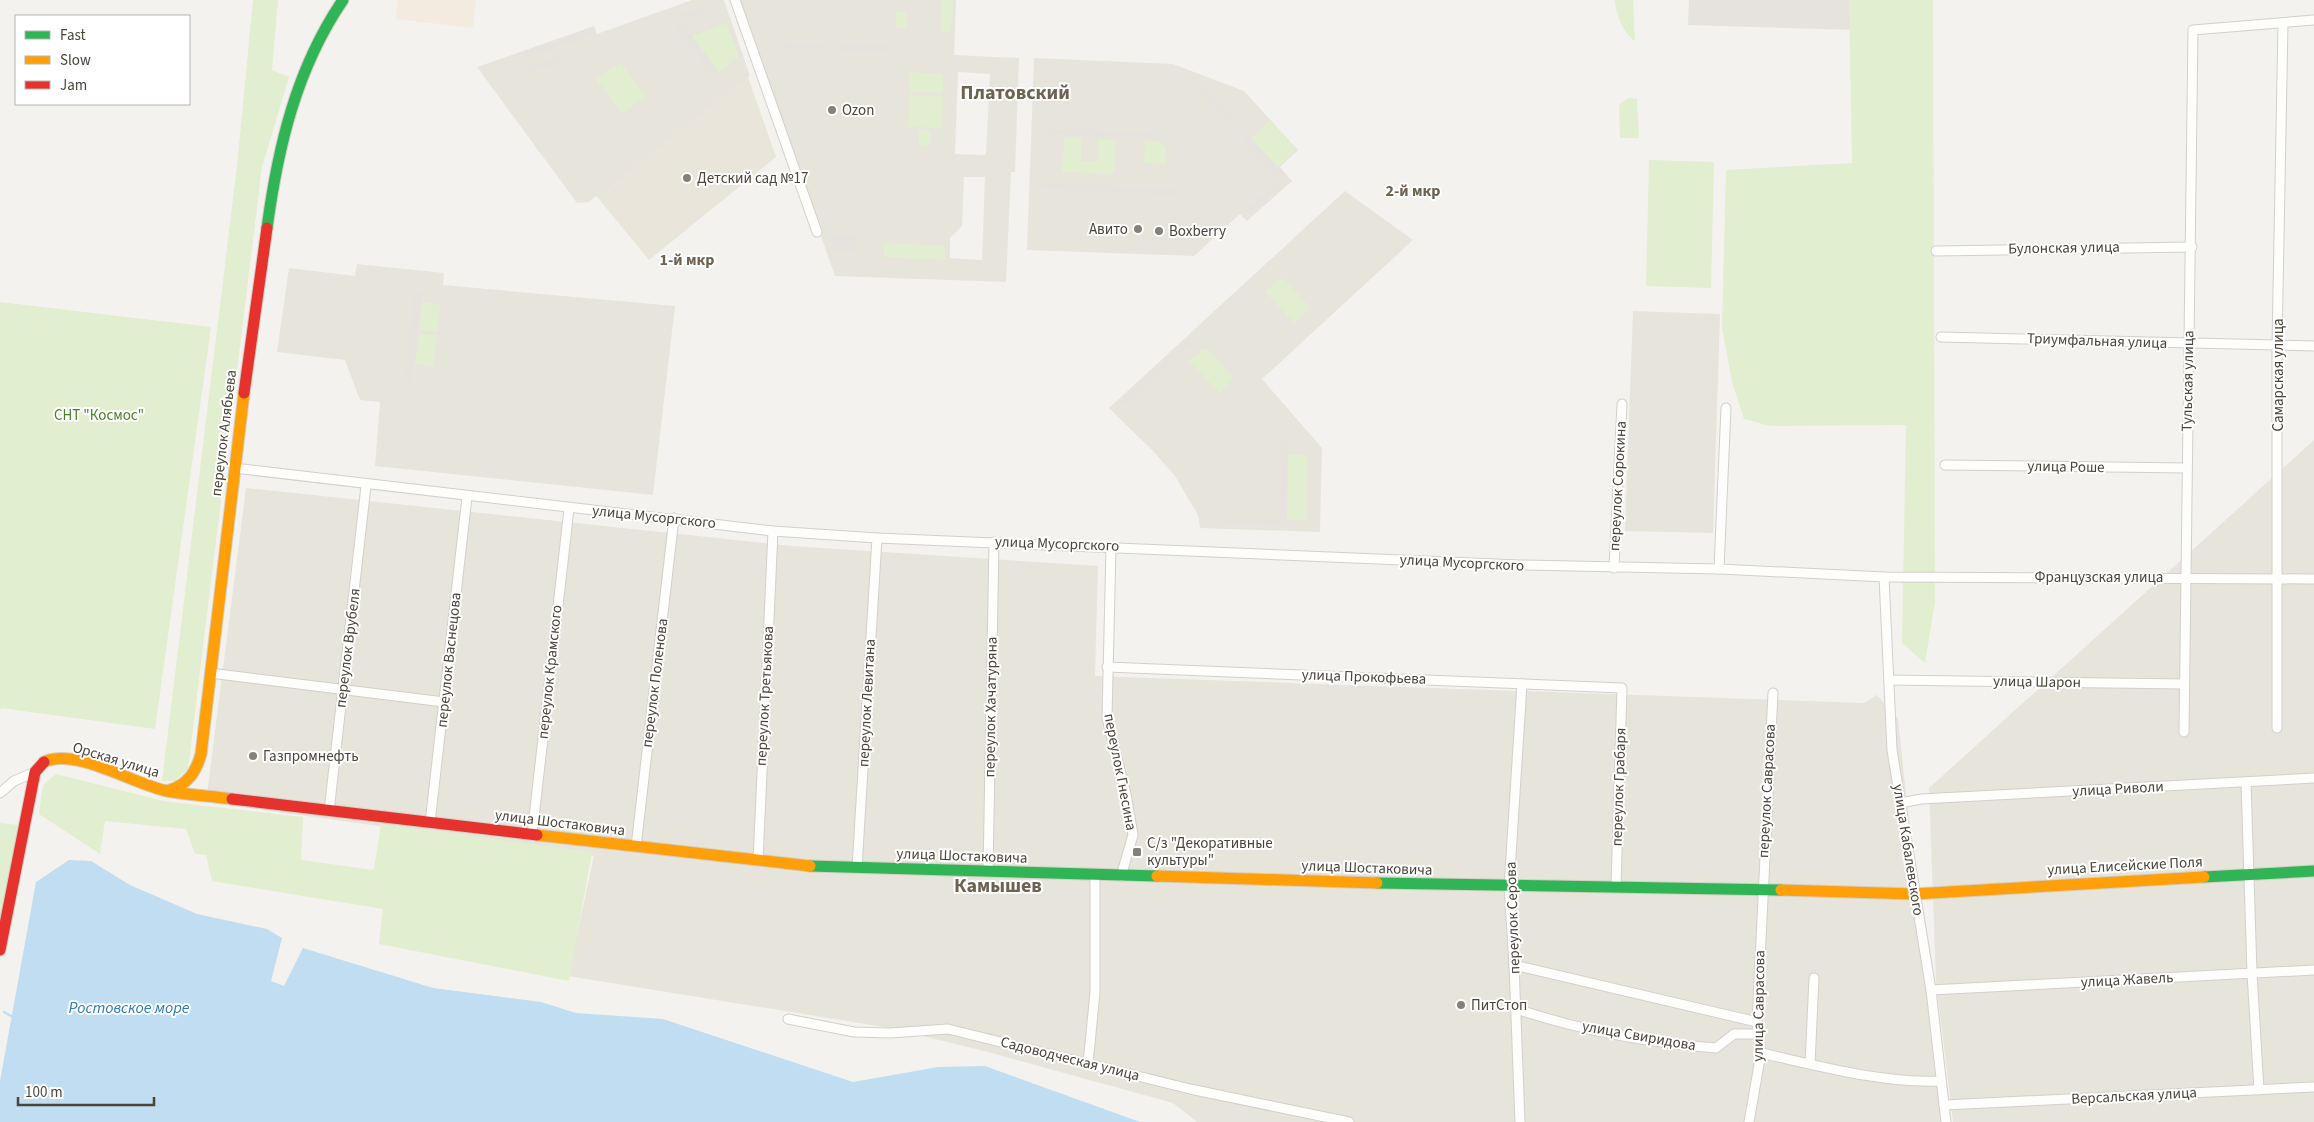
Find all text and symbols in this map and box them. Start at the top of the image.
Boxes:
legend [15,15,190,105]
text: Fast [60,25,86,46]
text: Slow [60,50,91,71]
text: Jam [60,75,87,96]
district label: Платовский [960,79,1070,107]
place label: Ozon [842,100,874,121]
marker: Ozon [826,104,838,116]
place label: Детский сад №17 [697,168,808,189]
marker: Детский сад №17 [681,172,693,184]
district label: 2-й мкр [1386,180,1440,202]
place label: Авито [1089,219,1128,240]
place label: Boxberry [1169,221,1226,242]
marker: Авито [1132,223,1144,235]
marker: Boxberry [1153,225,1165,237]
street label: Булонская улица [2008,237,2120,259]
district label: 1-й мкр [660,249,714,271]
street label: Самарская улица [2268,318,2289,432]
street label: Триумфальная улица [2026,328,2168,354]
street label: Тульская улица [2177,330,2199,432]
street label: переулок Алябьева [206,369,242,497]
park label: СНТ "Космос" [54,405,144,426]
street label: переулок Сорокина [1604,421,1632,551]
street label: улица Роше [2027,456,2105,478]
street label: улица Мусоргского [591,500,717,534]
street label: улица Мусоргского [994,531,1120,557]
street label: улица Мусоргского [1399,549,1525,577]
street label: Французская улица [2035,567,2163,588]
street label: переулок Врубеля [330,587,366,709]
street label: переулок Васнецова [431,591,467,729]
street label: переулок Крамского [533,604,567,740]
street label: переулок Поленова [637,617,673,749]
street label: переулок Третьякова [751,625,779,767]
street label: переулок Хачатуряна [979,636,1003,778]
street label: переулок Левитана [853,638,881,768]
street label: улица Прокофьева [1301,664,1427,690]
street label: улица Шарон [1993,671,2081,693]
street label: переулок Гнесина [1098,712,1142,832]
street label: переулок Саврасова [1753,723,1781,859]
street label: переулок Грабаря [1606,727,1632,847]
street label: Орская улица [70,737,162,783]
place label: Газпромнефть [263,746,359,767]
marker: Газпромнефть [247,750,259,762]
street label: улица Риволи [2072,776,2164,802]
street label: улица Кабалевского [1887,783,1929,917]
street label: улица Шостаковича [494,805,626,841]
place label: С/з "Декоративные культуры" [1147,833,1273,871]
street label: улица Шостаковича [896,843,1028,869]
marker: С/з "Декоративные культуры" [1131,846,1143,858]
street label: улица Елисейские Поля [2047,851,2203,881]
street label: улица Шостаковича [1301,855,1433,881]
street label: переулок Серова [1501,861,1525,975]
district label: Камышев [954,872,1042,900]
street label: улица Саврасова [1748,950,1770,1062]
street label: улица Жавель [2080,967,2174,993]
place label: ПитСтоп [1471,995,1527,1016]
water label: Ростовское море [69,997,190,1019]
marker: ПитСтоп [1455,999,1467,1011]
street label: улица Свиридова [1581,1016,1697,1056]
street label: Садоводческая улица [998,1032,1142,1086]
scale bar [18,1074,154,1106]
text: 100 m [25,1082,63,1103]
street label: Версальская улица [2071,1082,2197,1110]

